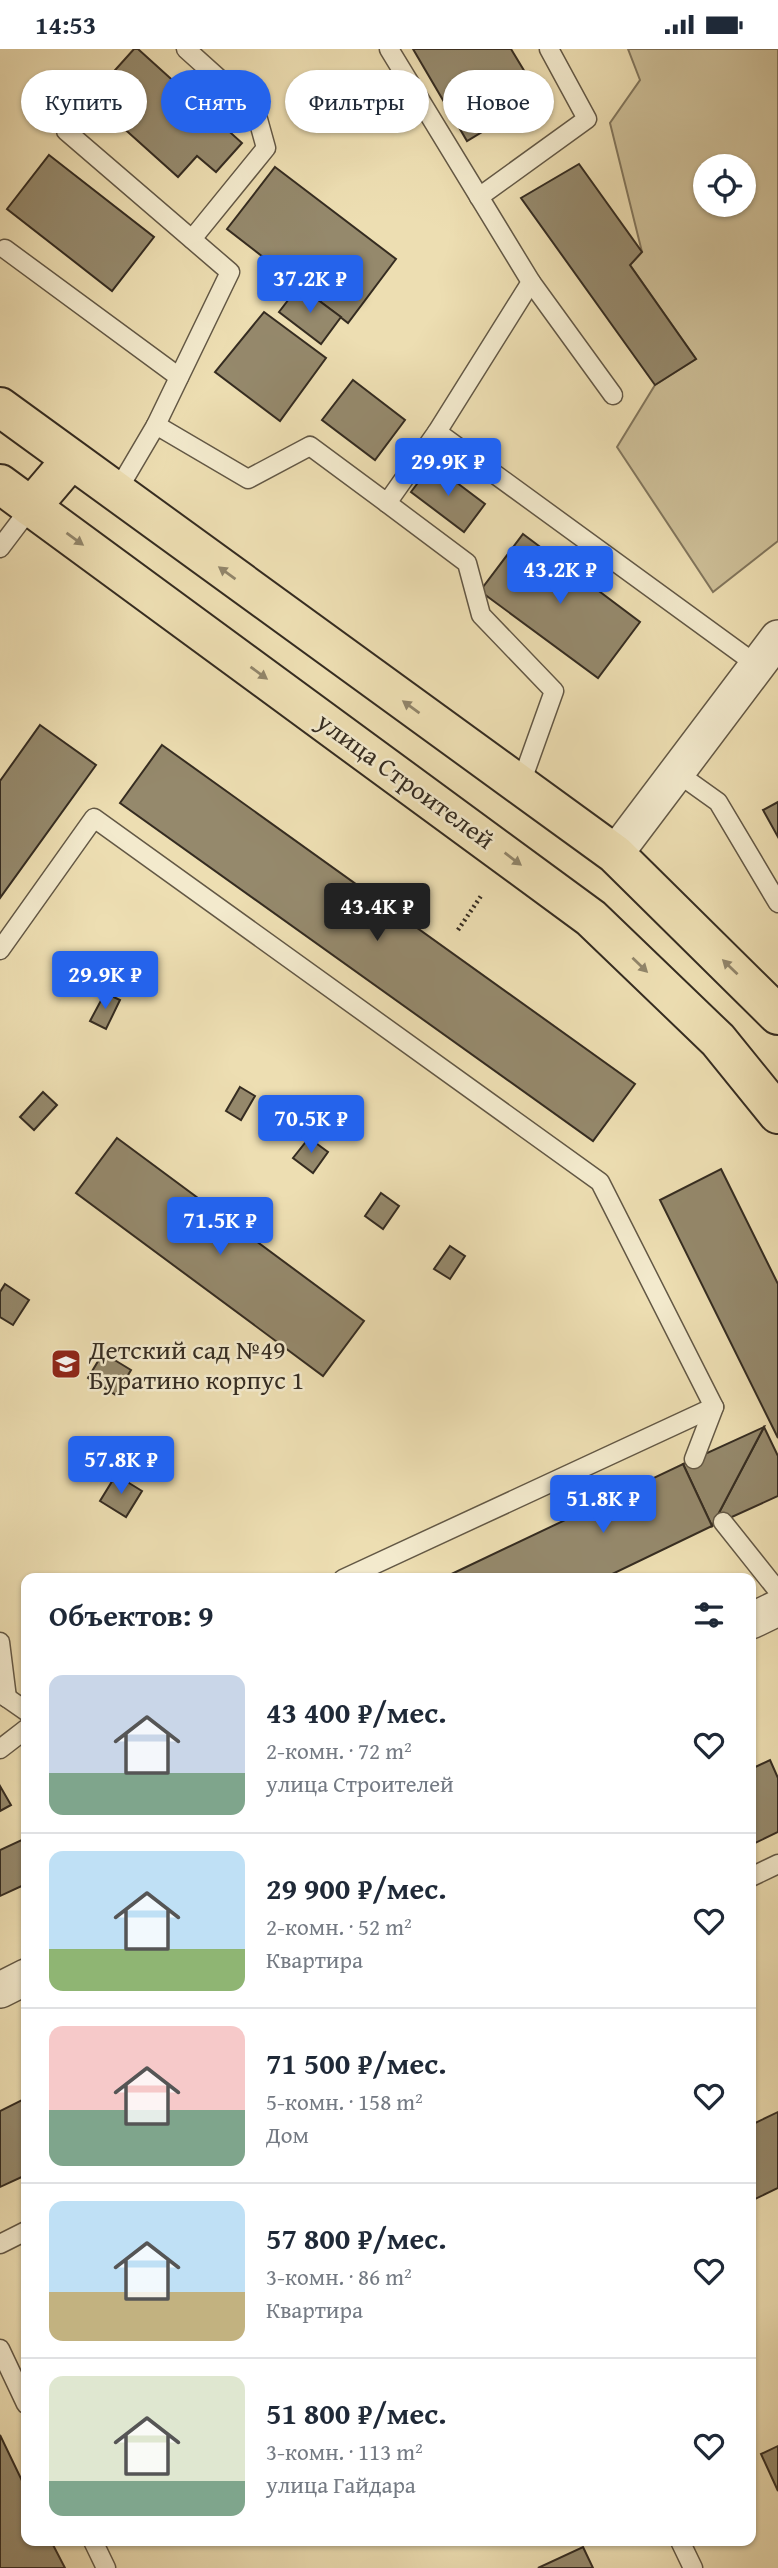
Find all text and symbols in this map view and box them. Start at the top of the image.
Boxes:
text: 14:53 [35,5,96,44]
chip: Купить [21,70,147,133]
chip: Снять [161,70,271,133]
chip: Фильтры [285,70,429,133]
chip: Новое [443,70,554,133]
map controls [693,154,756,217]
button: locate [693,154,756,217]
pin: 37.2K ₽ [245,255,375,315]
text: 37.2K ₽ [273,261,347,294]
pin: 29.9K ₽ [383,439,513,498]
text: 29.9K ₽ [411,444,485,477]
one-way arrow [66,532,84,546]
pin: 43.2K ₽ [495,547,625,606]
text: 43.2K ₽ [523,552,597,585]
one-way arrow [218,566,236,580]
one-way arrow [250,666,268,680]
one-way arrow [402,700,420,714]
street label: улица Строителей [308,701,503,858]
one-way arrow [504,851,522,866]
pin: 43.4K ₽ [312,883,442,943]
text: 43.4K ₽ [340,889,414,922]
pin: 29.9K ₽ [40,951,170,1011]
text: 29.9K ₽ [68,957,142,990]
one-way arrow [632,957,649,974]
one-way arrow [722,958,739,975]
pin: 70.5K ₽ [246,1095,376,1155]
text: 70.5K ₽ [274,1101,348,1134]
pin: 71.5K ₽ [155,1197,285,1257]
text: 71.5K ₽ [183,1203,257,1236]
place label: Детский сад №49 Буратино корпус 1 [88,1330,304,1399]
school or university icon: Детский сад №49 Буратино корпус 1 [49,1347,83,1381]
pin: 57.8K ₽ [56,1437,186,1496]
text: 57.8K ₽ [84,1442,158,1475]
pin: 51.8K ₽ [538,1475,668,1535]
text: 51.8K ₽ [566,1481,640,1514]
text: Объектов: 9 [49,1593,213,1637]
icon: filters [690,1596,728,1634]
text: 43 400 ₽/мес. [266,1690,447,1734]
icon: home [105,1703,189,1787]
icon: heart [690,1726,728,1764]
text: 2-комн. · 72 m² [266,1734,412,1767]
text: улица Строителей [266,1767,454,1800]
text: 29 900 ₽/мес. [266,1866,447,1910]
icon: home [105,1879,189,1963]
icon: heart [690,1902,728,1940]
text: 2-комн. · 52 m² [266,1910,412,1943]
text: Квартира [266,1943,363,1976]
text: 71 500 ₽/мес. [266,2041,447,2085]
icon: home [105,2054,189,2138]
icon: heart [690,2077,728,2115]
text: 5-комн. · 158 m² [266,2085,423,2118]
text: Дом [266,2118,309,2151]
text: 57 800 ₽/мес. [266,2216,447,2260]
icon: home [105,2229,189,2313]
icon: heart [690,2252,728,2290]
text: 3-комн. · 86 m² [266,2260,412,2293]
text: Квартира [266,2293,363,2326]
text: 51 800 ₽/мес. [266,2391,447,2435]
icon: home [105,2404,189,2488]
icon: heart [690,2427,728,2465]
text: 3-комн. · 113 m² [266,2435,423,2468]
text: улица Гайдара [266,2468,416,2501]

